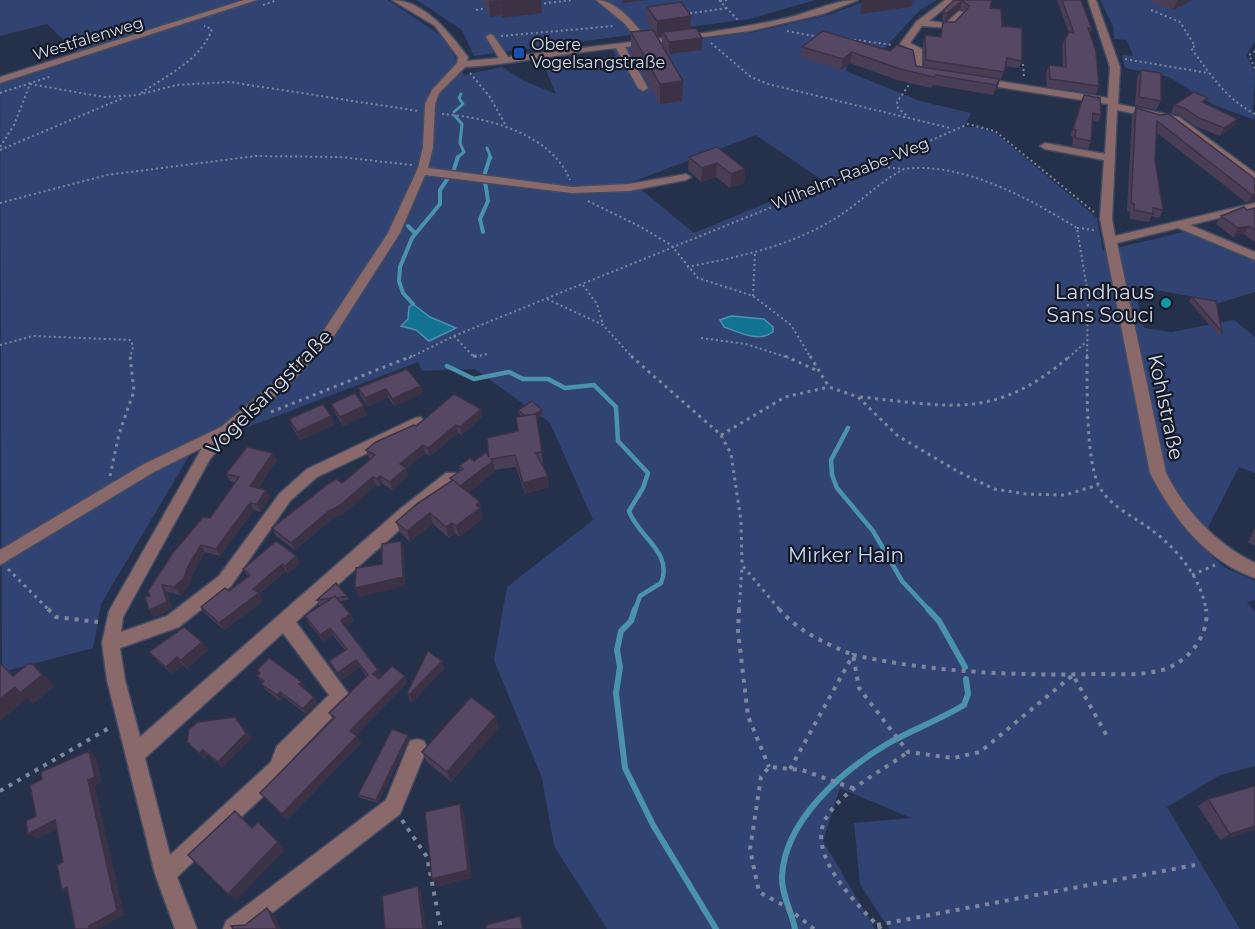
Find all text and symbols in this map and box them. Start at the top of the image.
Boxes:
street label: Westfalenweg [31,13,146,64]
place label: Obere Vogelsangstraße [531,35,665,72]
marker: Obere Vogelsangstraße [512,46,526,60]
street label: Wilhelm-Raabe-Weg [769,133,932,214]
place label: Landhaus Sans Souci [1047,280,1154,327]
marker: Landhaus Sans Souci [1159,296,1173,310]
street label: Vogelsangstraße [201,324,337,460]
street label: Kohlstraße [1143,352,1189,462]
park label: Mirker Hain [788,543,904,567]

